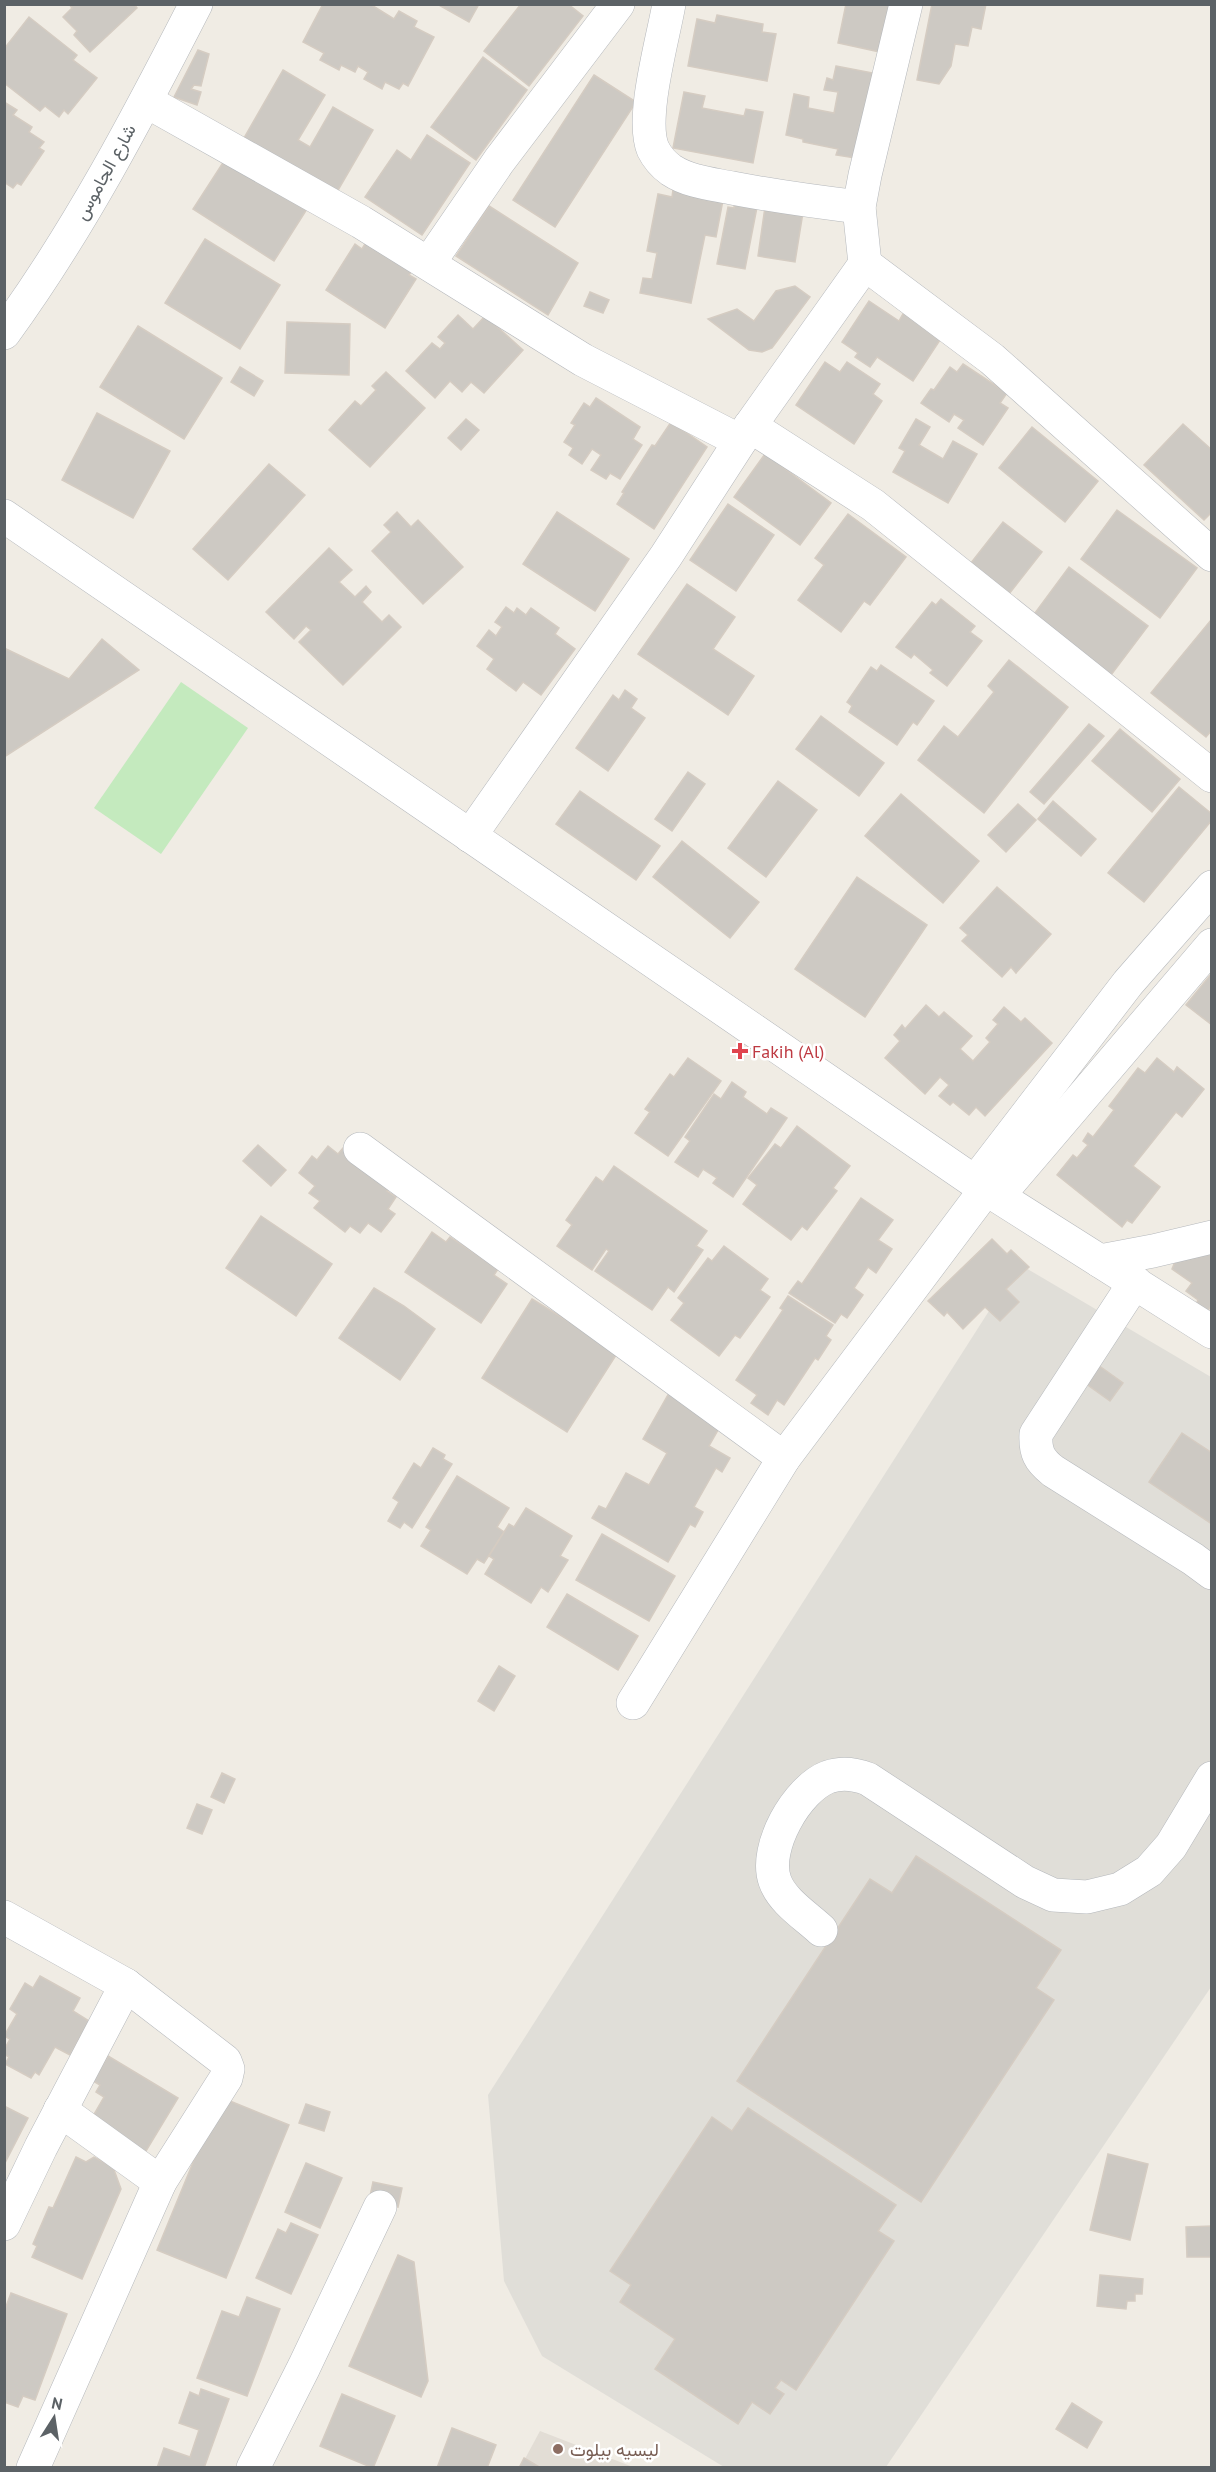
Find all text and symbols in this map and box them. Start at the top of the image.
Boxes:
street label: شارع الجاموس [69,120,142,225]
place label: Fakih (Al) [752,1040,824,1063]
marker: Fakih (Al) [733,1044,747,1058]
north arrow [24,2388,84,2448]
text: N [50,2392,64,2414]
place label: ليسيه بيلوت [570,2438,659,2461]
marker: ليسيه بيلوت [551,2442,565,2456]

